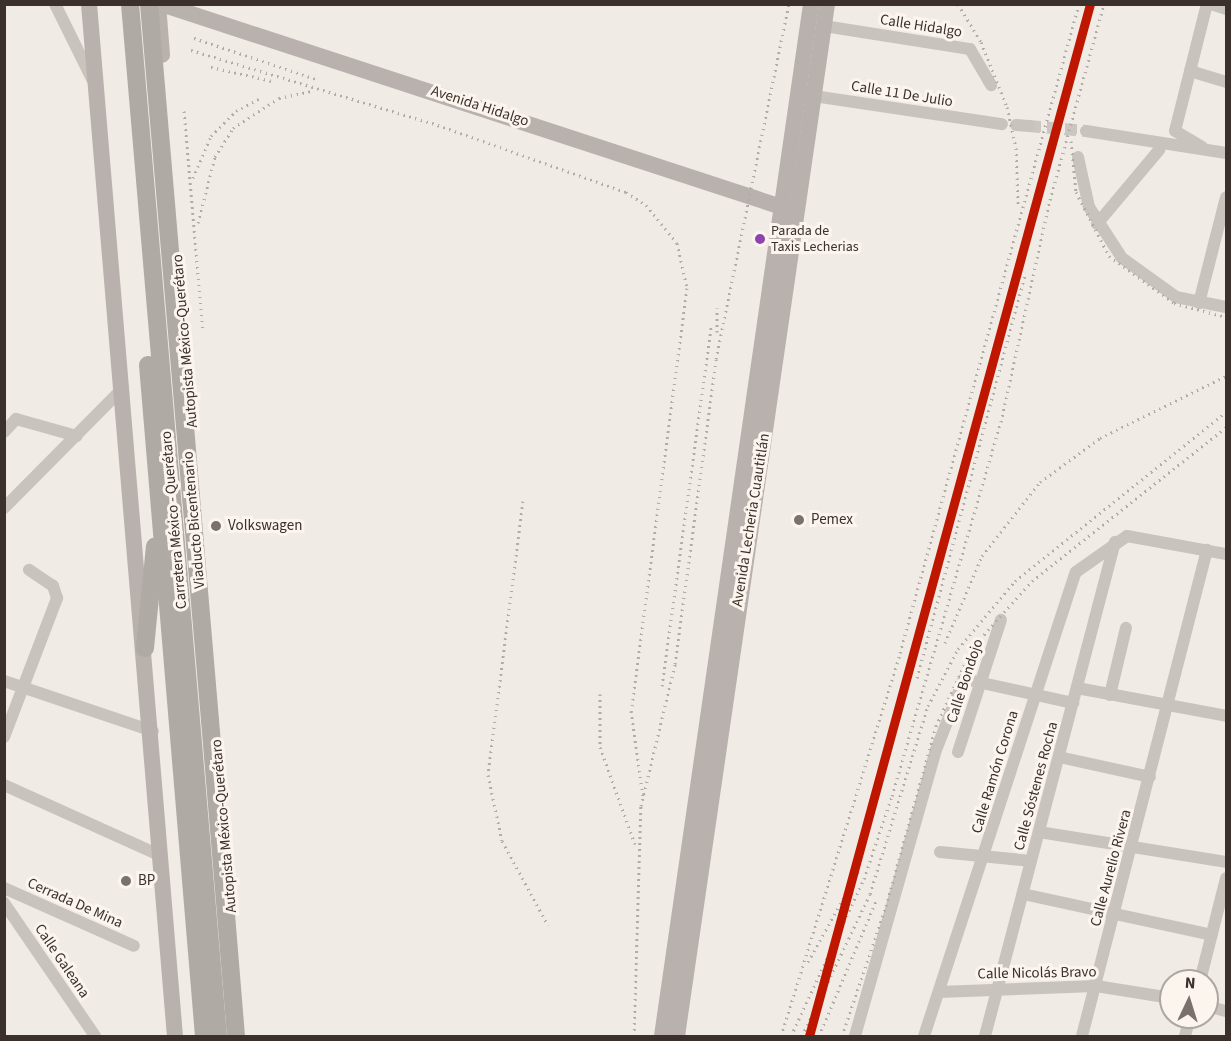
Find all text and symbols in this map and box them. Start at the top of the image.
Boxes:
street label: Calle Hidalgo [879,11,963,41]
street label: Calle 11 De Julio [850,77,954,111]
street label: Avenida Hidalgo [429,82,531,130]
place label: Parada de Taxis Lecherias [771,223,859,256]
marker: Parada de Taxis Lecherias [754,233,766,245]
street label: Autopista México-Querétaro [168,254,202,428]
street label: Carretera México - Querétaro [157,430,191,610]
street label: Avenida Lecheria Cuautitlán [728,432,774,608]
street label: Viaducto Bicentenario [179,451,209,589]
place label: Pemex [811,511,853,529]
marker: Pemex [792,513,806,527]
place label: Volkswagen [228,517,302,535]
marker: Volkswagen [209,519,223,533]
street label: Calle Bondojo [943,637,987,725]
street label: Calle Ramón Corona [968,708,1022,836]
street label: Calle Sóstenes Rocha [1010,720,1062,852]
street label: Autopista México-Querétaro [207,739,241,913]
street label: Calle Aurelio Rivera [1087,807,1135,929]
place label: BP [138,872,155,890]
street label: Cerrada De Mina [25,874,125,932]
marker: BP [119,874,133,888]
street label: Calle Galeana [31,921,93,1001]
street label: Calle Nicolás Bravo [977,963,1097,983]
north arrow [1159,969,1219,1029]
text: N [1184,972,1196,994]

